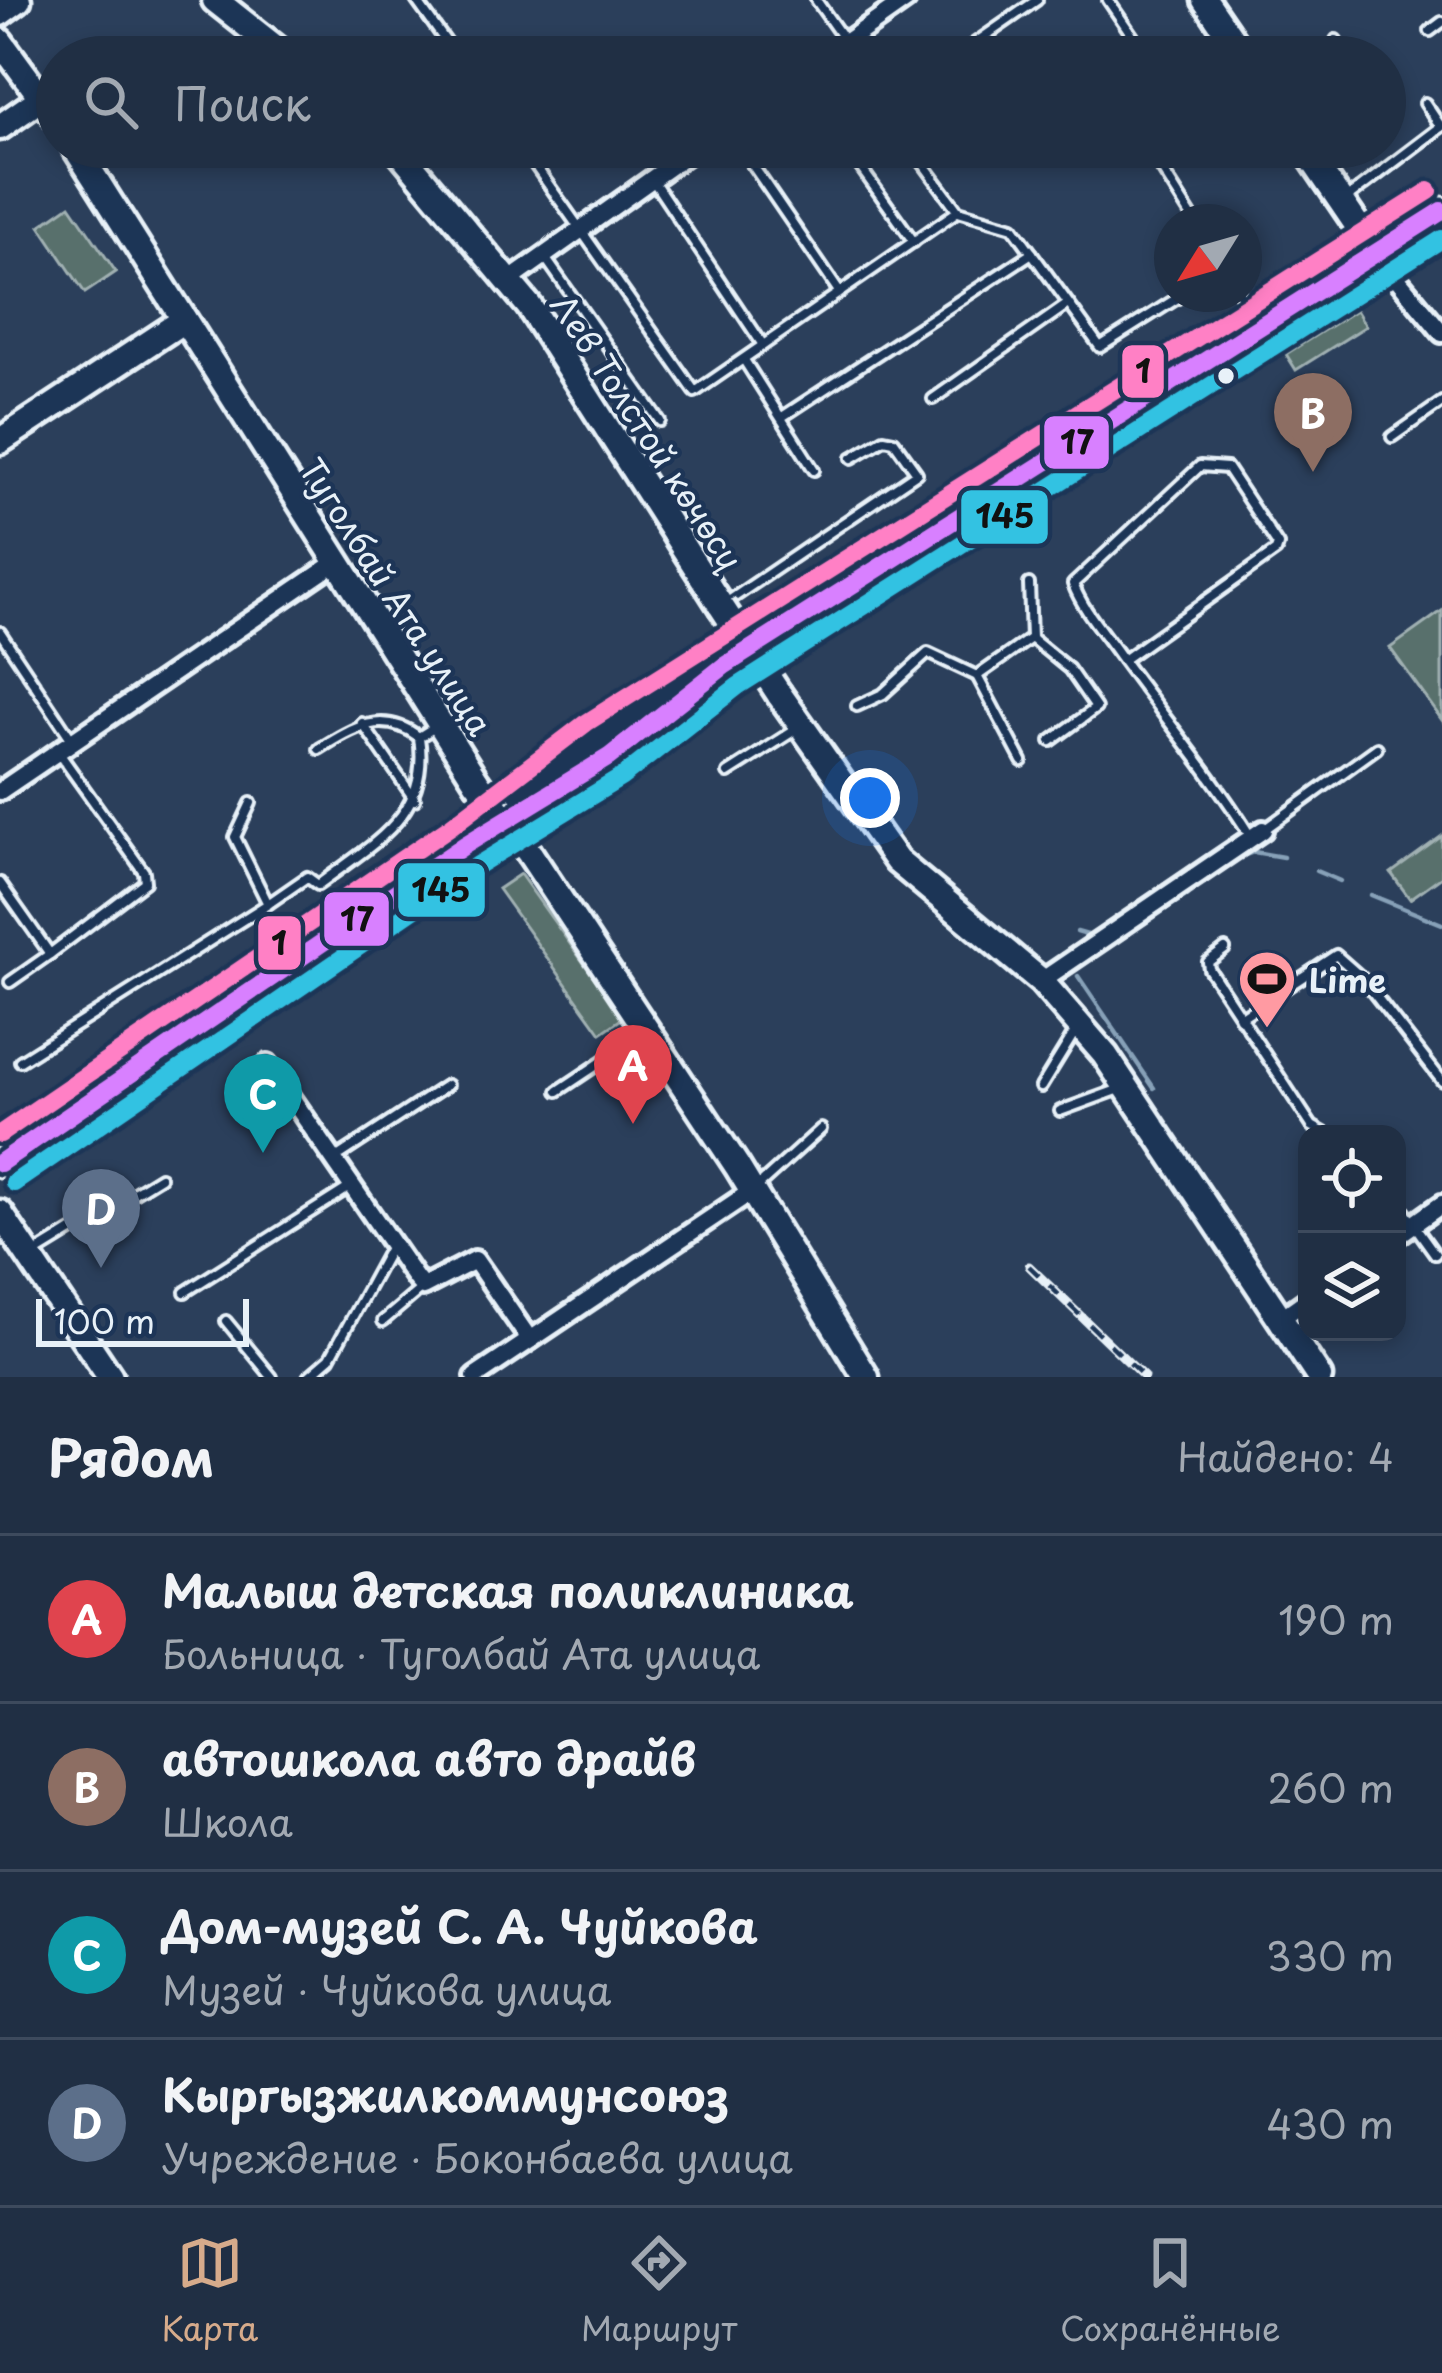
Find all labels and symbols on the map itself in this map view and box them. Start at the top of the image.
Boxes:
north arrow [1154,204,1262,312]
street label: Лев Толстой көчөсү [540,283,756,579]
line badge: 1 [1120,343,1166,400]
text: 1 [1135,344,1151,394]
unlabelled marker [1215,365,1237,387]
pin: B [1274,373,1352,472]
line badge: 17 [1042,414,1111,471]
text: 17 [1060,415,1095,465]
street label: Туголбай Ата улица [288,447,506,745]
line badge: 145 [959,488,1050,546]
text: 145 [975,489,1035,539]
your location [840,768,900,828]
line badge: 145 [396,861,487,919]
text: 145 [411,863,471,913]
line badge: 17 [322,890,391,948]
text: 17 [340,892,375,942]
line badge: 1 [256,914,303,972]
text: 1 [271,916,287,966]
sports icon: Lime [1236,948,1298,1030]
place label: Lime [1309,954,1386,1004]
pin: A [594,1025,672,1124]
pin: C [224,1054,302,1153]
pin: D [62,1169,140,1268]
scale bar [36,1293,249,1346]

